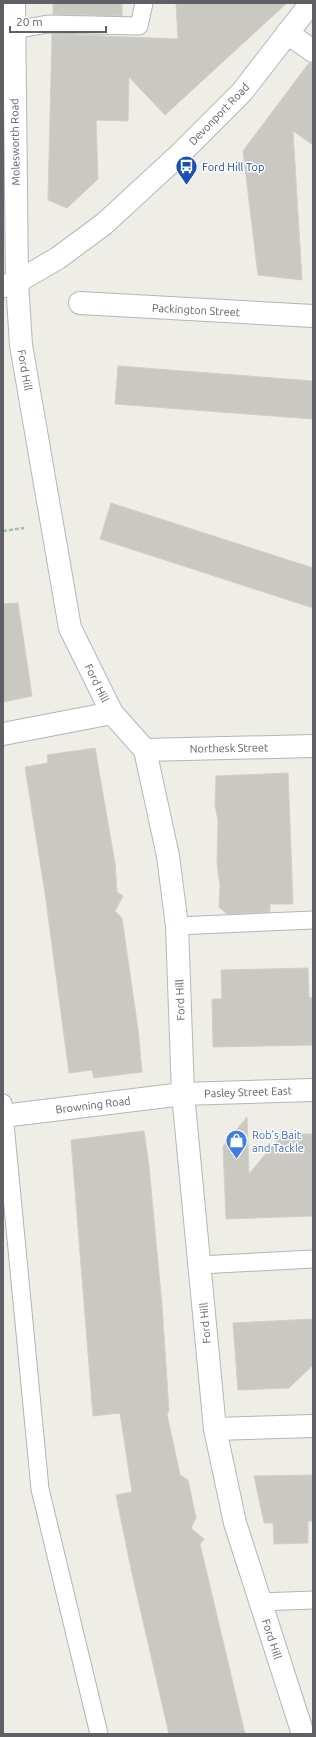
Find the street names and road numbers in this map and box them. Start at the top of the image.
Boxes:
street label: Devonport Road [187,81,251,147]
street label: Molesworth Road [8,98,22,186]
street label: Packington Street [152,302,241,318]
street label: Ford Hill [15,349,35,392]
street label: Ford Hill [83,662,112,704]
street label: Northesk Street [190,741,269,755]
street label: Ford Hill [173,979,187,1021]
street label: Pasley Street East [204,1084,293,1100]
street label: Browning Road [55,1094,131,1116]
street label: Ford Hill [197,1302,213,1344]
street label: Ford Hill [260,1617,284,1661]

